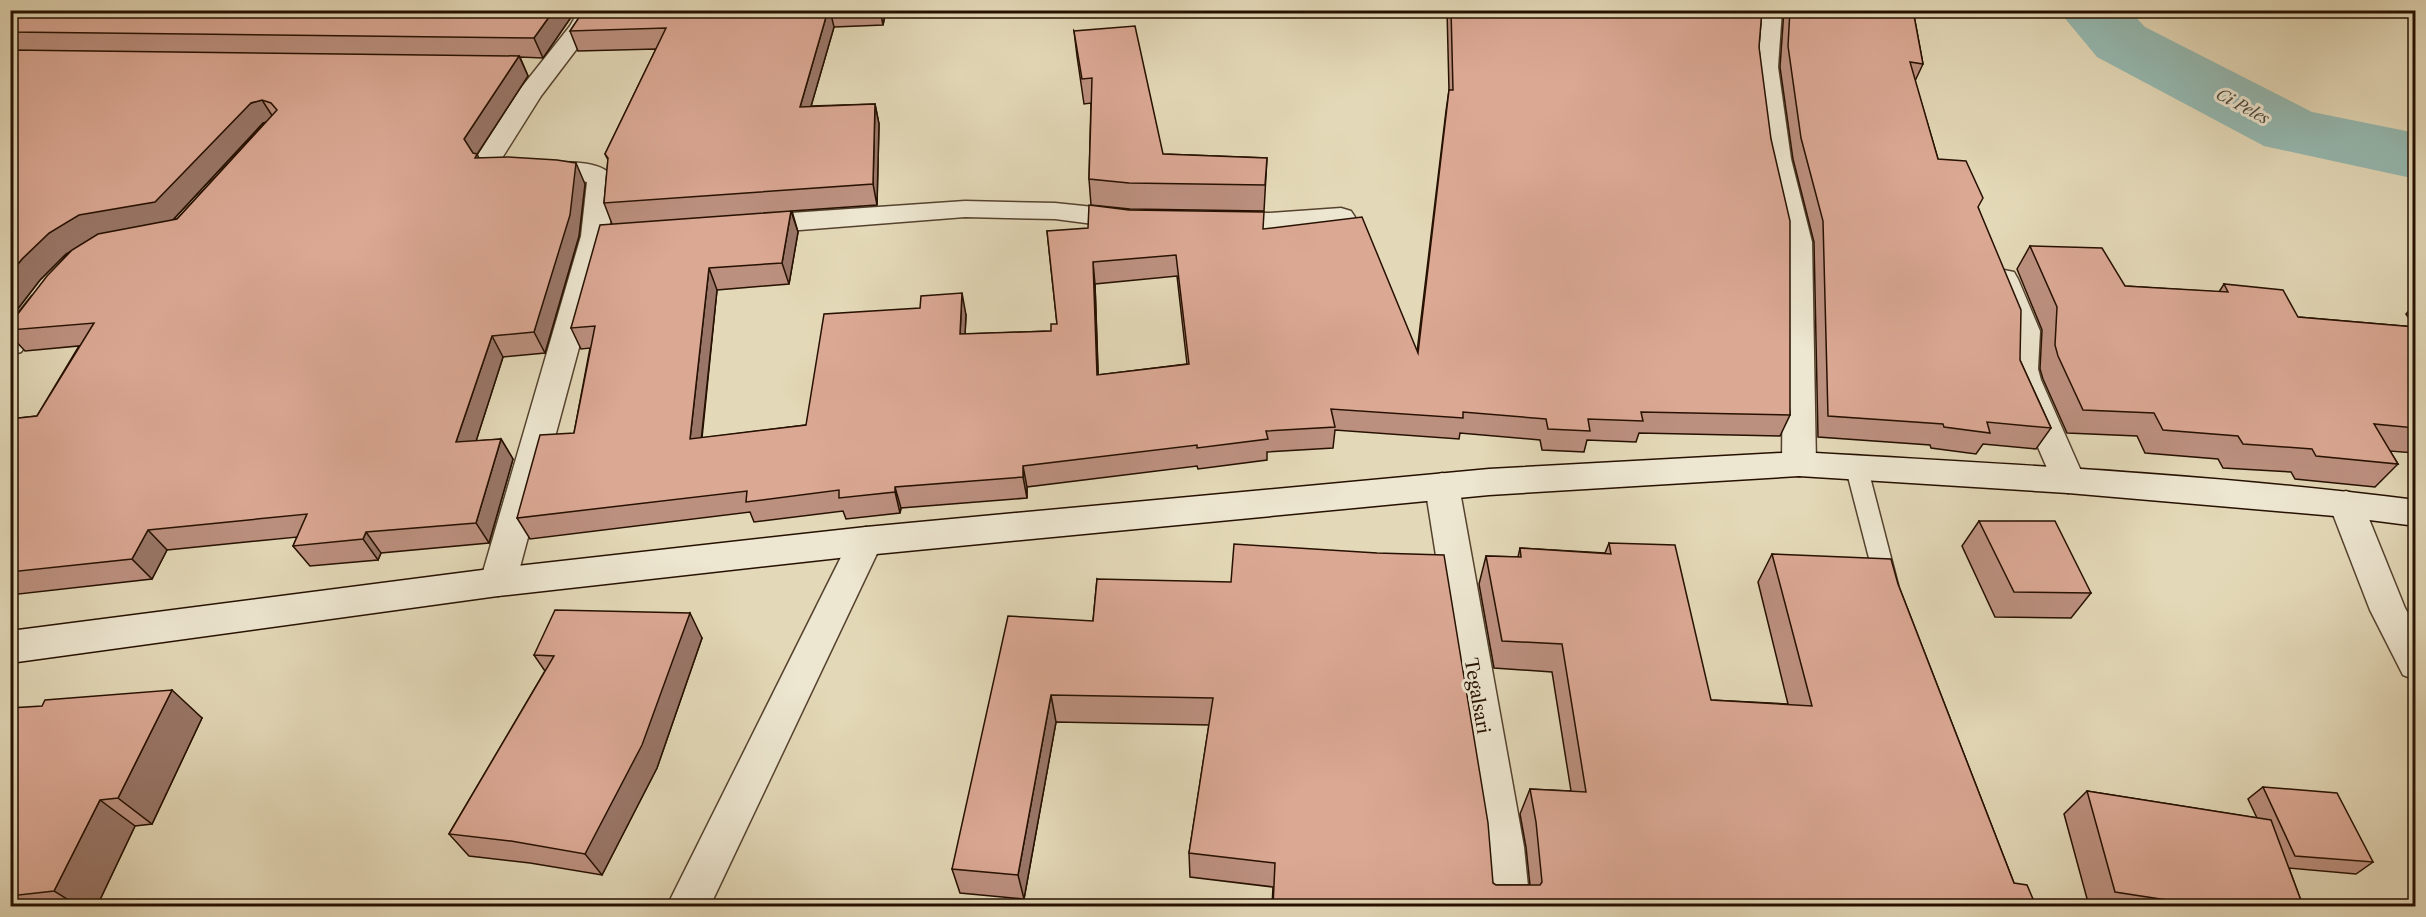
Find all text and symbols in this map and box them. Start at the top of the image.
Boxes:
water label: Ci Peles [2213,84,2273,128]
street label: Tegalsari [1460,656,1495,736]

